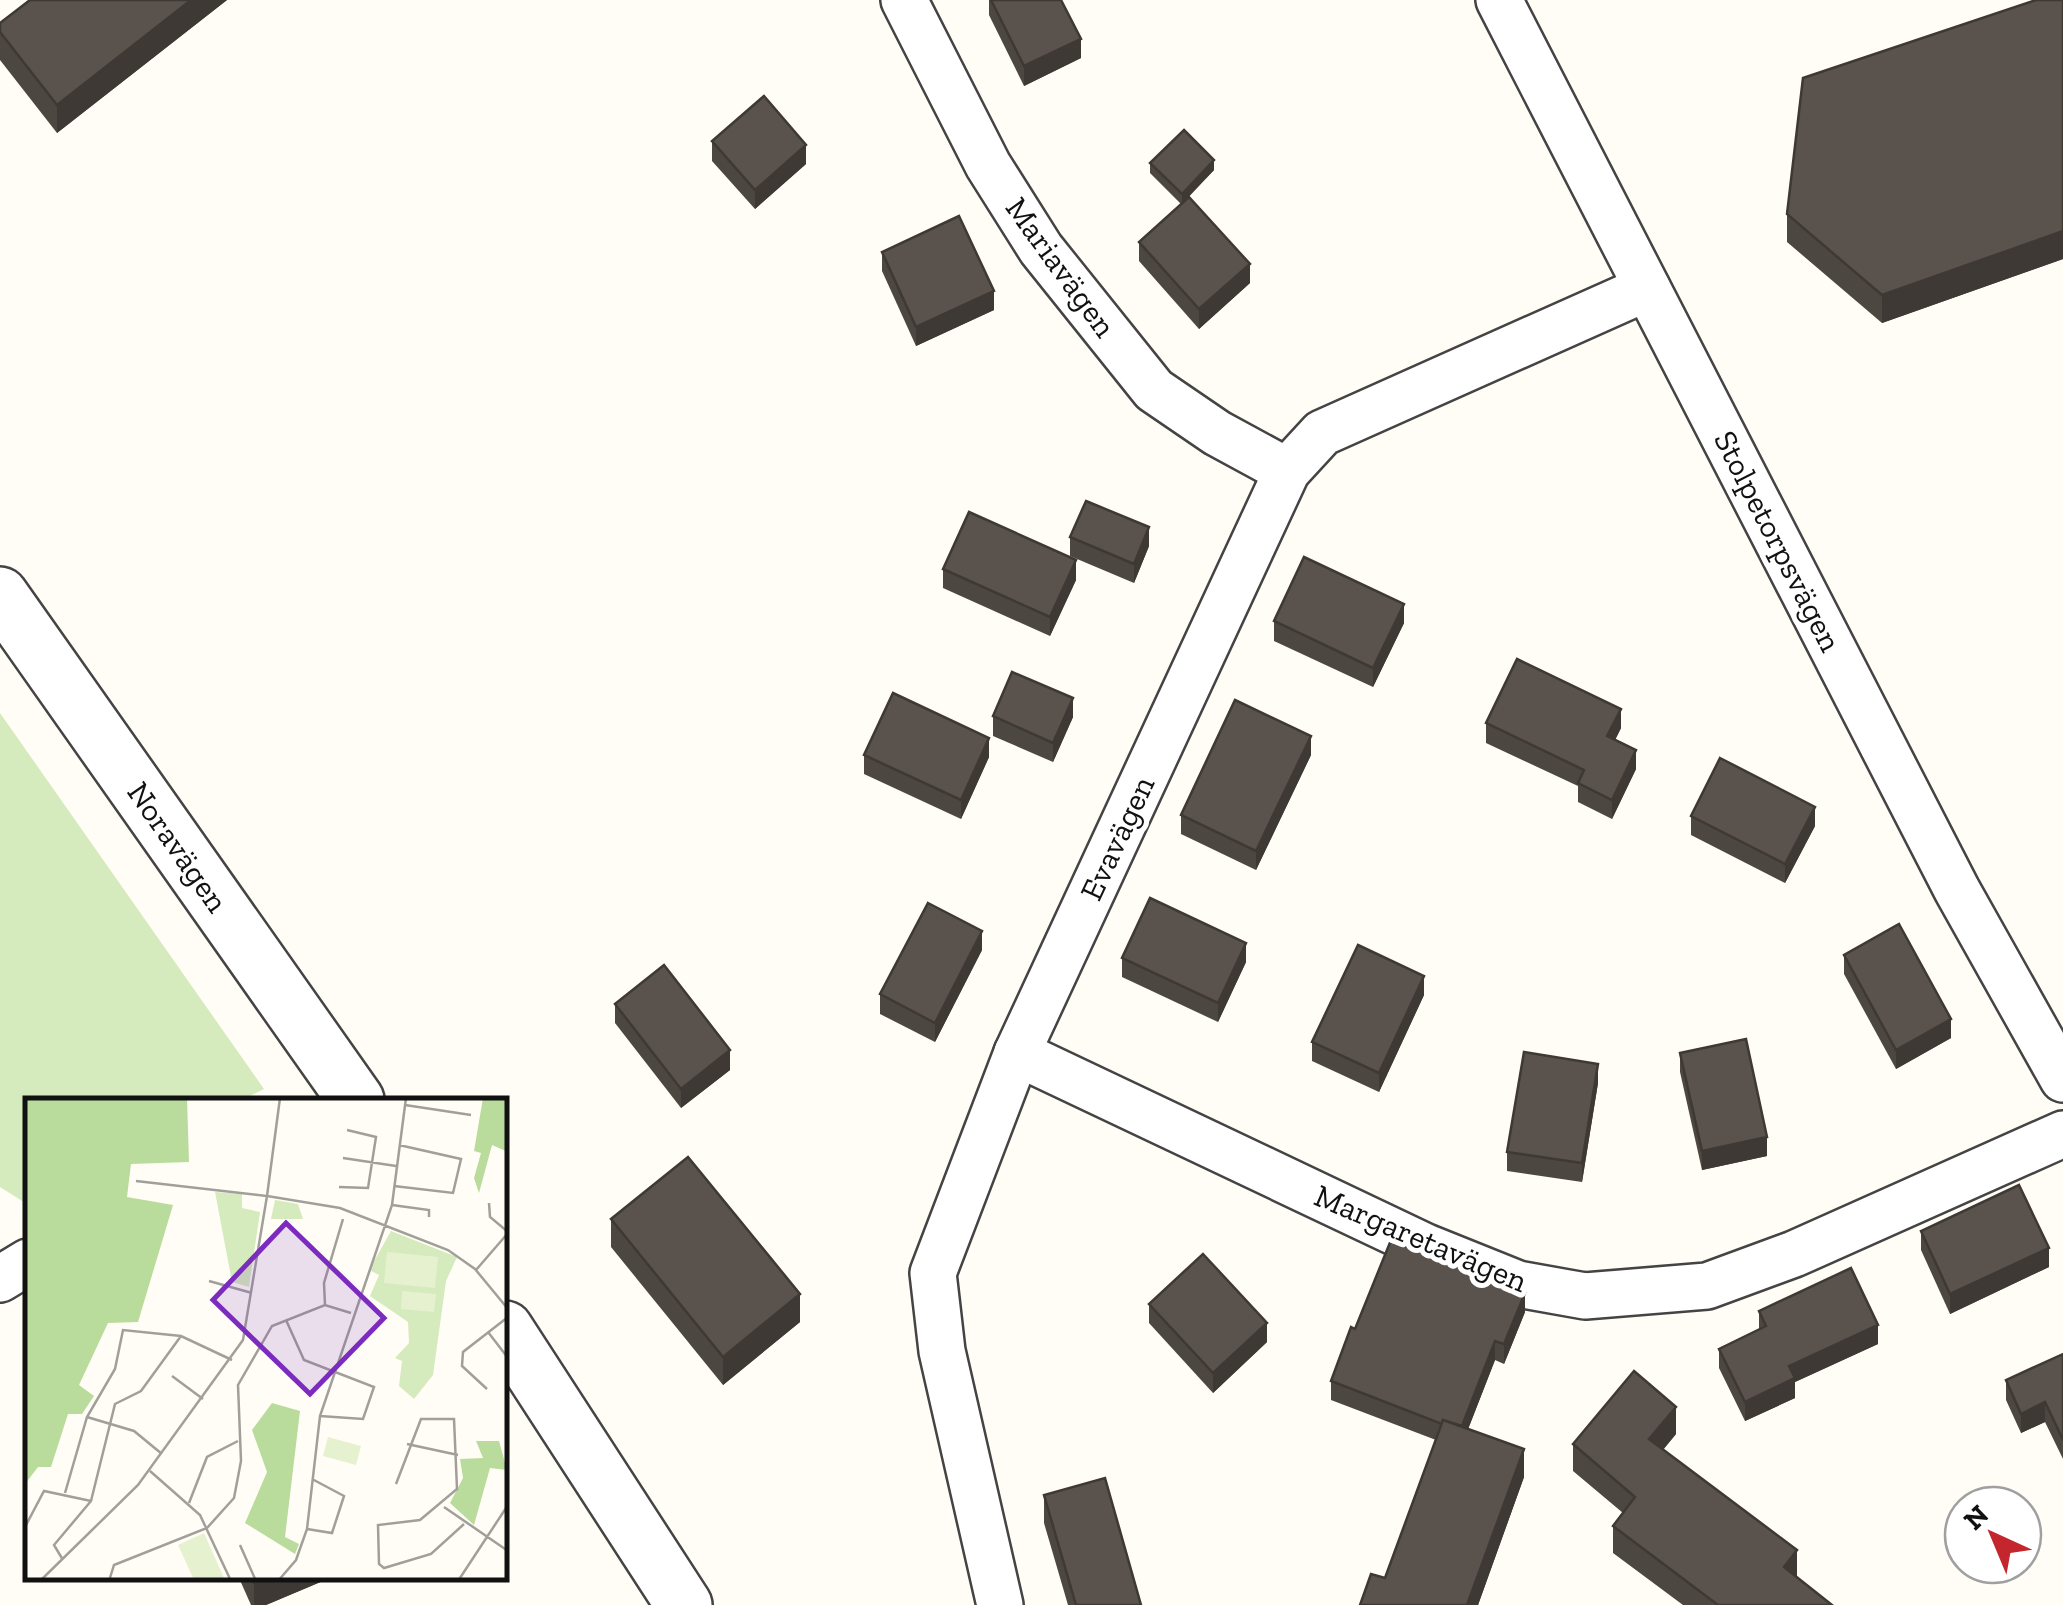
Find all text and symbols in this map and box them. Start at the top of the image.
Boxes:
street label: Mariavägen [998,190,1125,345]
street label: Stolpetorpsvägen [1706,424,1850,658]
street label: Evavägen [1072,769,1163,906]
street label: Noravägen [119,775,237,920]
inset map [25,1098,508,1580]
street label: Margaretavägen [1309,1176,1534,1300]
north arrow [1943,1485,2043,1585]
text: N [1957,1498,1995,1537]

